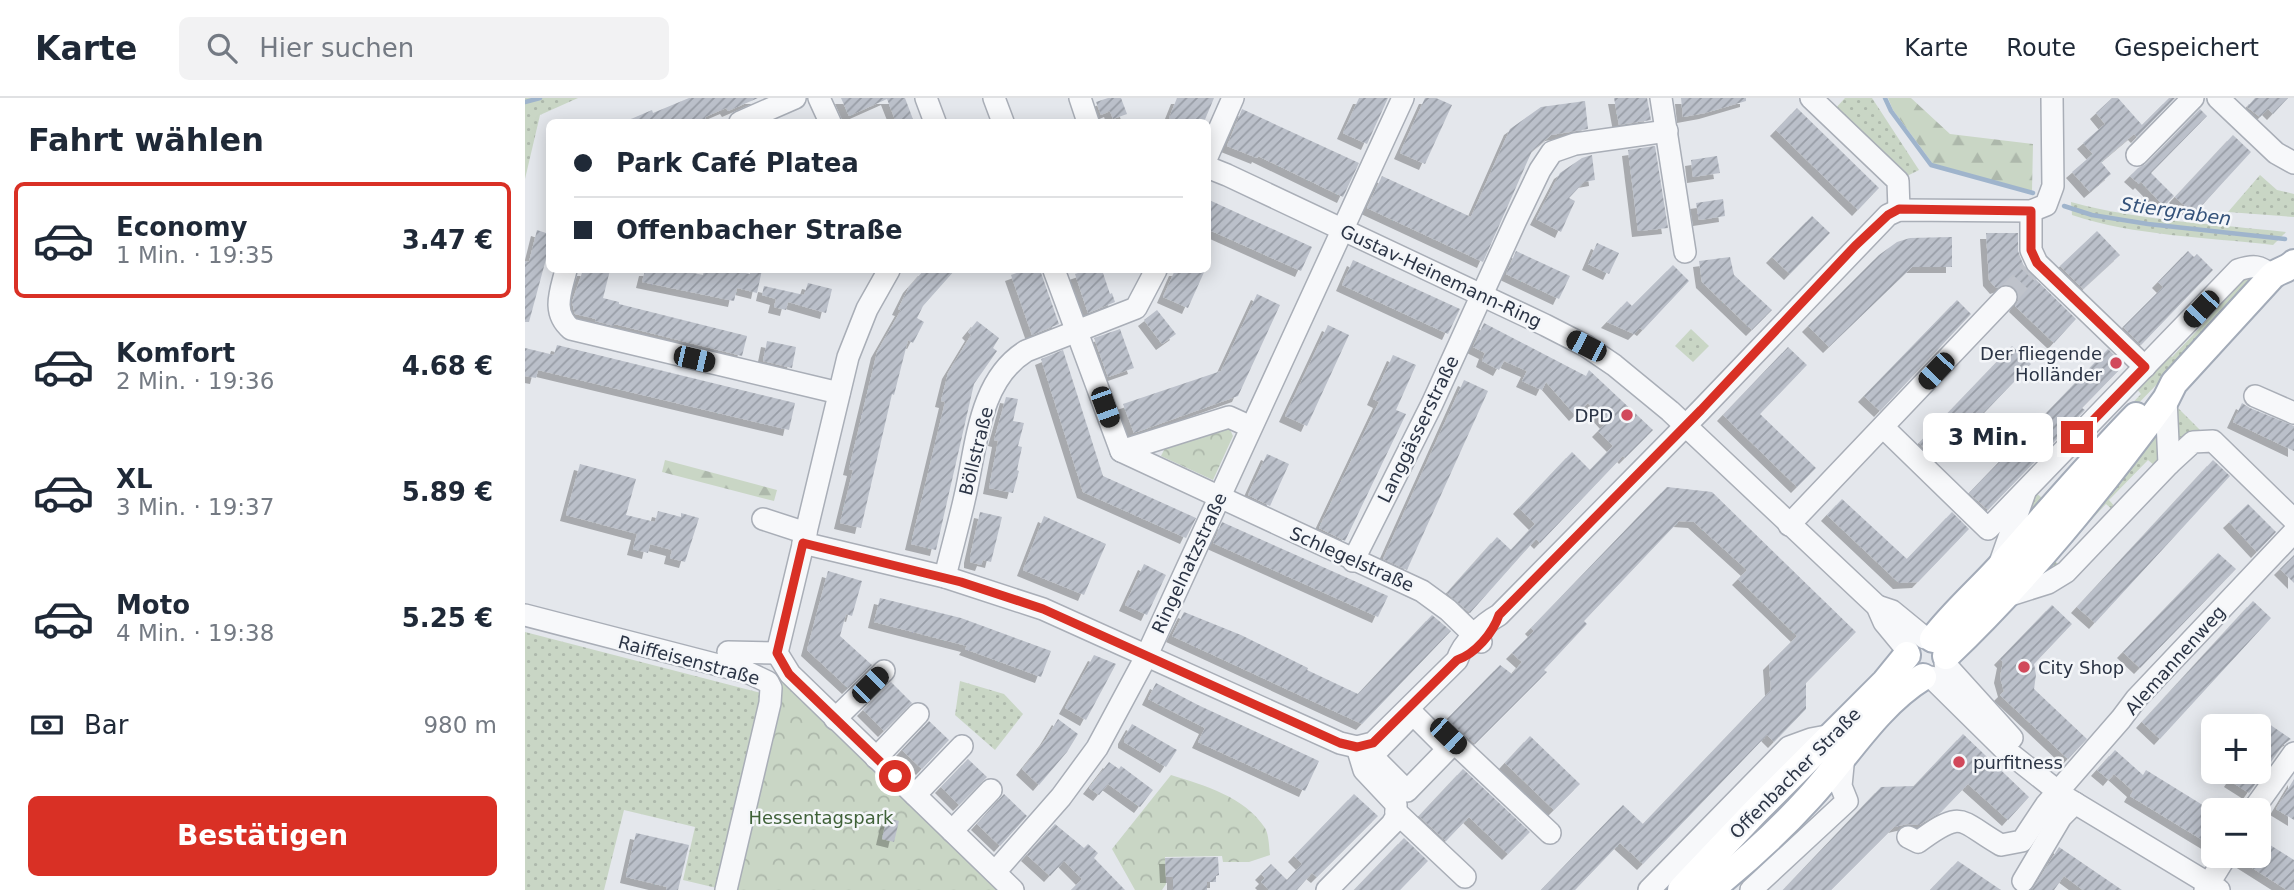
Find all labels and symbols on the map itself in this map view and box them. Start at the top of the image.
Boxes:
water label: Stiergraben [2119,192,2233,230]
street label: Gustav-Heinemann-Ring [1337,220,1545,332]
car [2179,286,2224,332]
car [1563,327,1610,365]
place label: Der fliegende Holländer [1980,343,2103,385]
car [672,344,717,374]
car [1914,348,1959,394]
street label: Langgässerstraße [1373,352,1463,506]
marker: Der fliegende Holländer [2108,355,2124,371]
car [1088,384,1123,430]
street label: Böllstraße [955,404,997,498]
place label: DPD [1574,405,1613,426]
marker: DPD [1619,407,1635,423]
callout: 3 Min. [1923,412,2053,462]
route end [2061,421,2093,453]
street label: Ringelnatzstraße [1147,489,1231,637]
street label: Schlegelstraße [1287,522,1417,596]
street label: Alemannenweg [2121,601,2229,719]
street label: Raiffeisenstraße [616,631,762,689]
place label: City Shop [2038,657,2124,678]
marker: City Shop [2016,659,2032,675]
car [848,663,893,707]
street label: Offenbacher Straße [1725,703,1865,843]
car [1426,714,1471,758]
place label: purfitness [1973,752,2063,773]
marker: purfitness [1951,754,1967,770]
route start [879,760,911,792]
park label: Hessentagspark [748,807,894,828]

